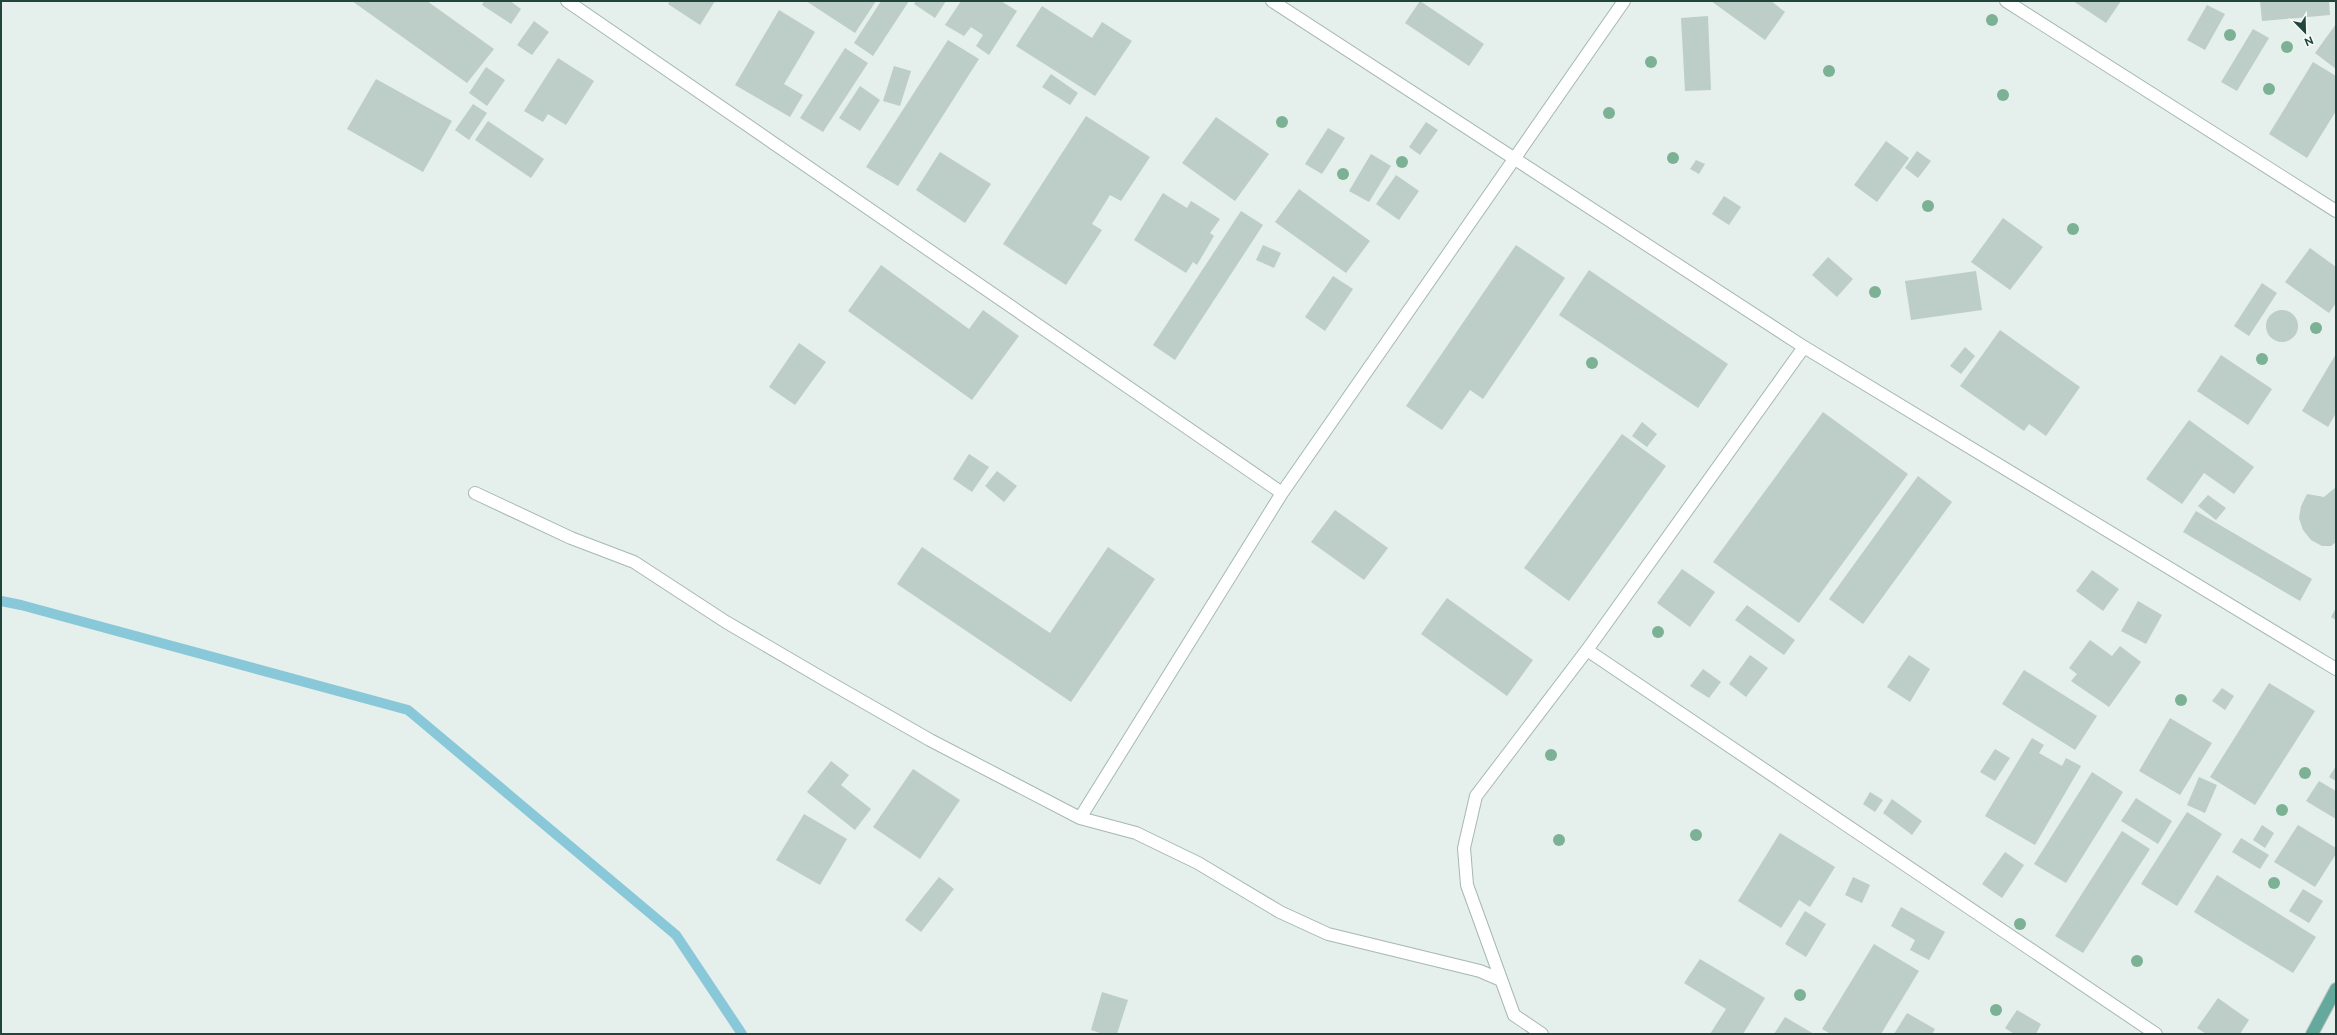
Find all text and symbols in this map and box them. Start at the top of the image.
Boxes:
north arrow [2285,12,2325,52]
text: N [2302,33,2315,48]

